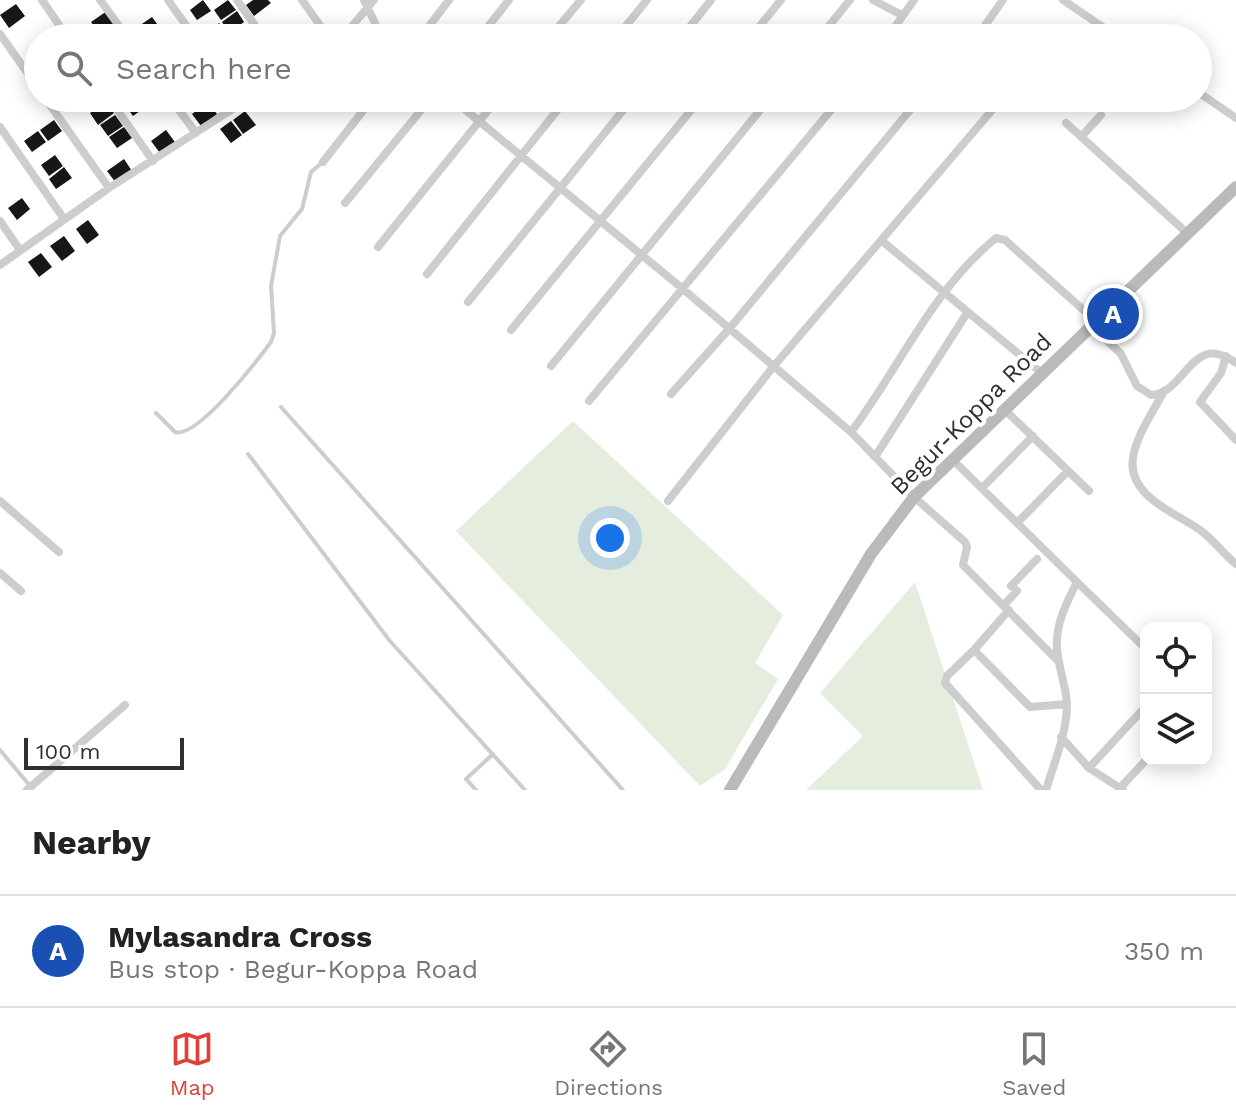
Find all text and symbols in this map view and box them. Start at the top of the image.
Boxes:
search box [24,24,1212,112]
icon: search [52,46,96,90]
text: Search here [116,51,292,86]
pin: A [1087,284,1139,344]
street label: Begur-Koppa Road [885,328,1057,500]
your location [590,518,630,558]
map controls [1140,622,1212,766]
button: locate [1140,622,1212,694]
button: layers [1140,694,1212,766]
scale bar [24,734,184,770]
text: 100 m [36,739,100,764]
text: Nearby [32,822,151,862]
text: Mylasandra Cross [108,919,372,954]
text: A [49,936,67,966]
text: 350 m [1124,936,1204,966]
text: Bus stop · Begur-Koppa Road [108,954,478,984]
tab: Map [170,1027,215,1100]
tab: Directions [554,1027,663,1100]
tab: Saved [1002,1027,1066,1100]

